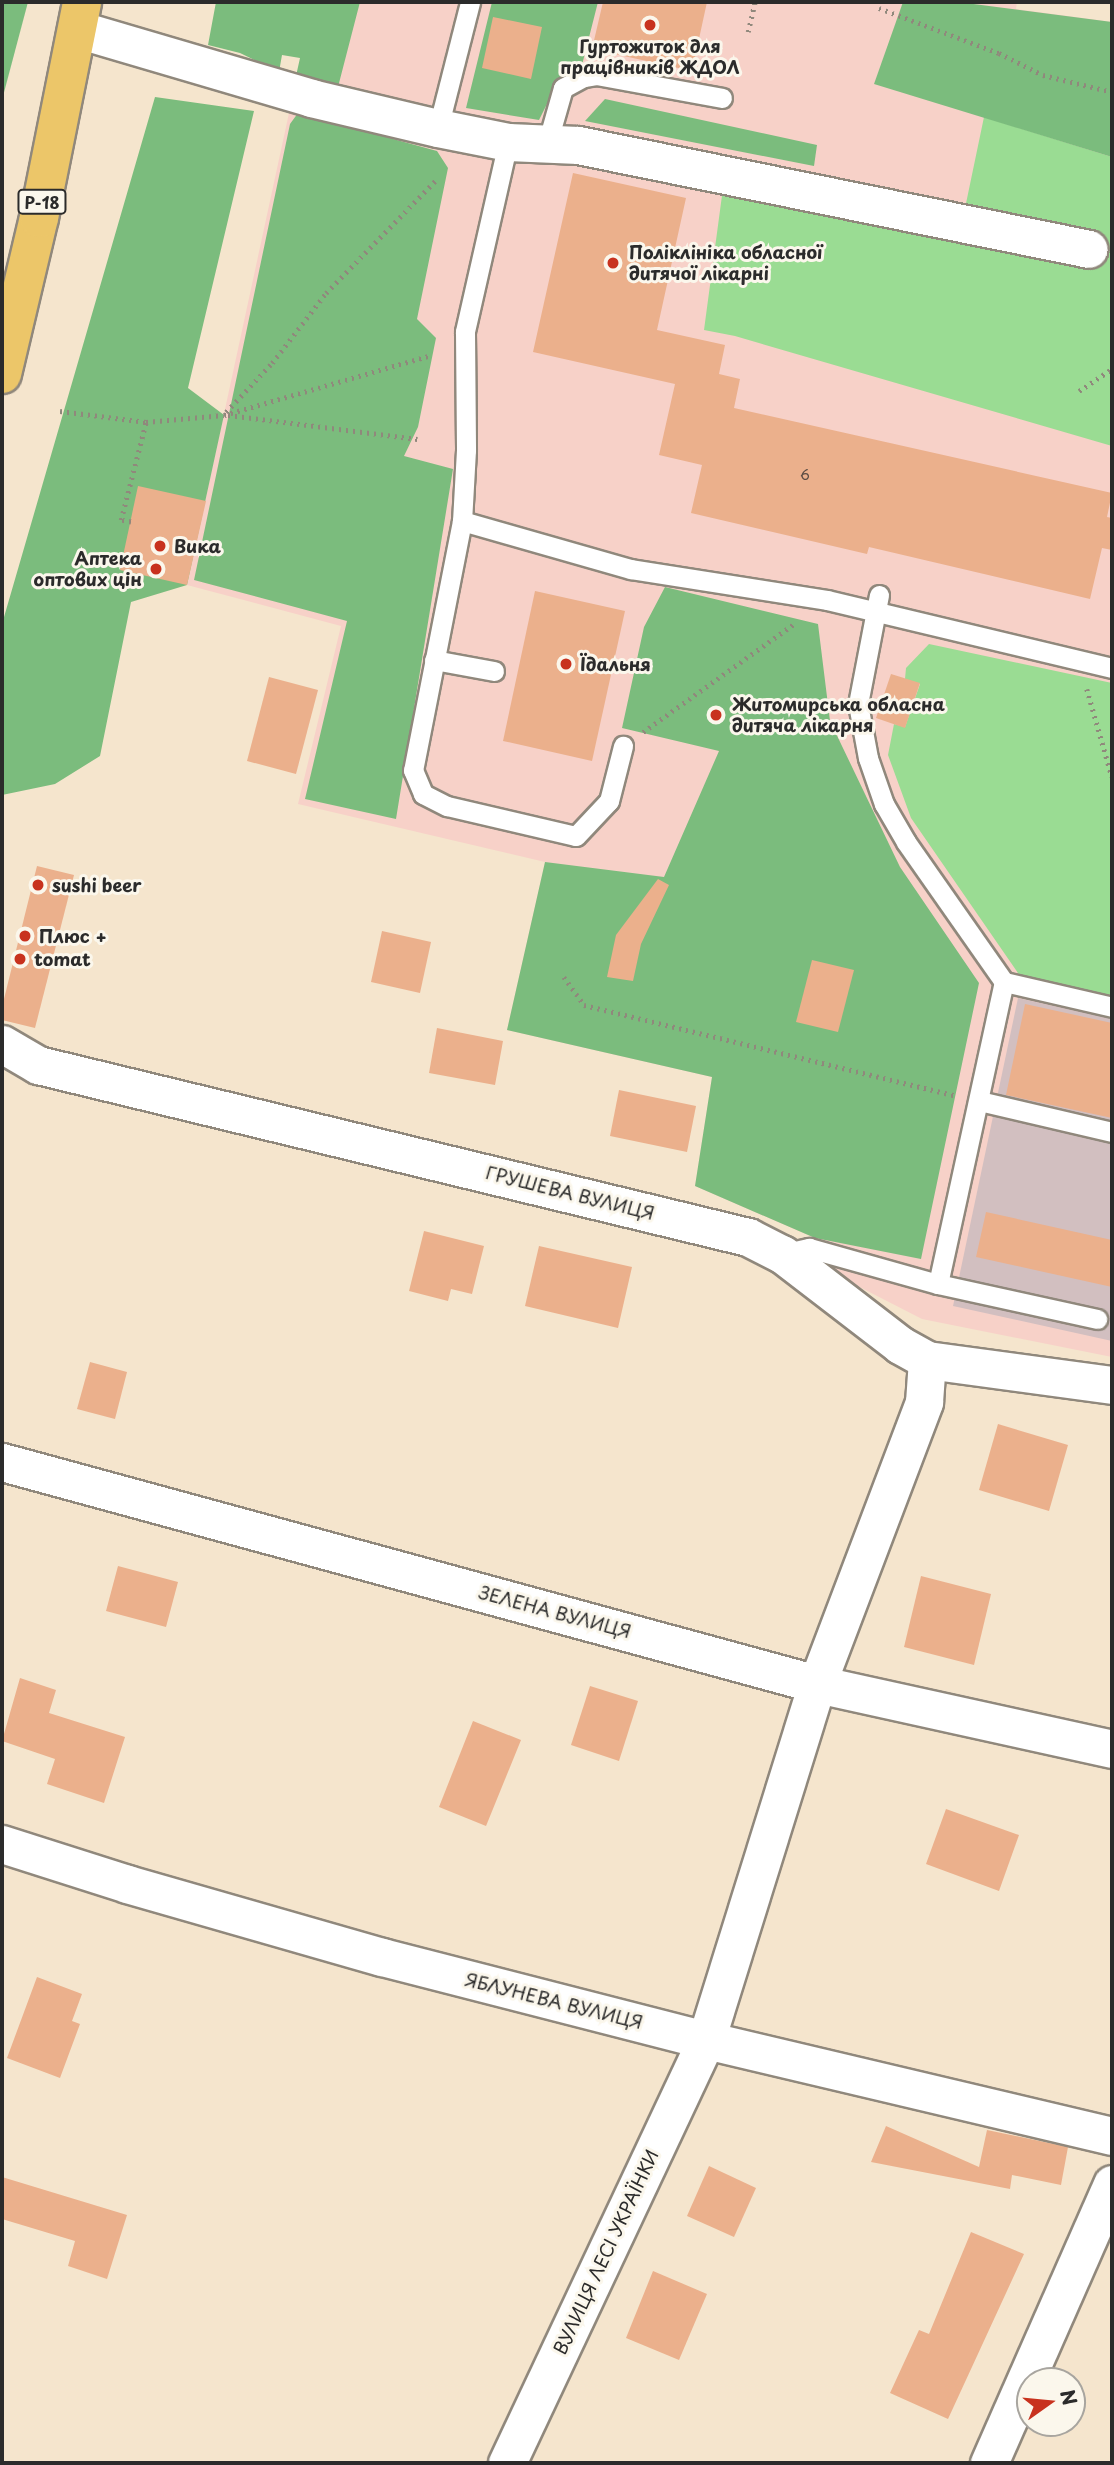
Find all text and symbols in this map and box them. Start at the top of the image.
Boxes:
marker: Гуртожиток для працiвникiв ЖДОЛ [642,17,658,33]
place label: Гуртожиток для працiвникiв ЖДОЛ [560,36,740,78]
road number: Р-18 [16,190,68,214]
place label: Поліклініка обласної дитячої лікарні [629,242,823,284]
marker: Поліклініка обласної дитячої лікарні [603,253,623,273]
house number: 6 [800,467,810,483]
place label: Вика [174,535,221,557]
marker: Вика [152,538,168,554]
place label: Аптека оптових цін [34,548,142,590]
marker: Аптека оптових цін [148,561,164,577]
place label: Їдальня [580,653,651,675]
marker: Їдальня [558,656,574,672]
place label: Житомирська обласна дитяча лікарня [732,694,945,736]
marker: Житомирська обласна дитяча лікарня [706,705,726,725]
place label: sushi beer [52,874,143,896]
marker: sushi beer [30,877,46,893]
place label: Плюс + [39,925,107,947]
marker: Плюс + [17,928,33,944]
place label: tomat [34,948,91,970]
marker: tomat [12,951,28,967]
street label: ГРУШЕВА ВУЛИЦЯ [484,1162,656,1224]
street label: ЗЕЛЕНА ВУЛИЦЯ [477,1581,633,1643]
street label: ЯБЛУНЕВА ВУЛИЦЯ [463,1969,645,2033]
street label: ВУЛИЦЯ ЛЕСІ УКРАЇНКИ [549,2145,663,2359]
north arrow [1016,2367,1086,2437]
text: N [1054,2386,1085,2408]

